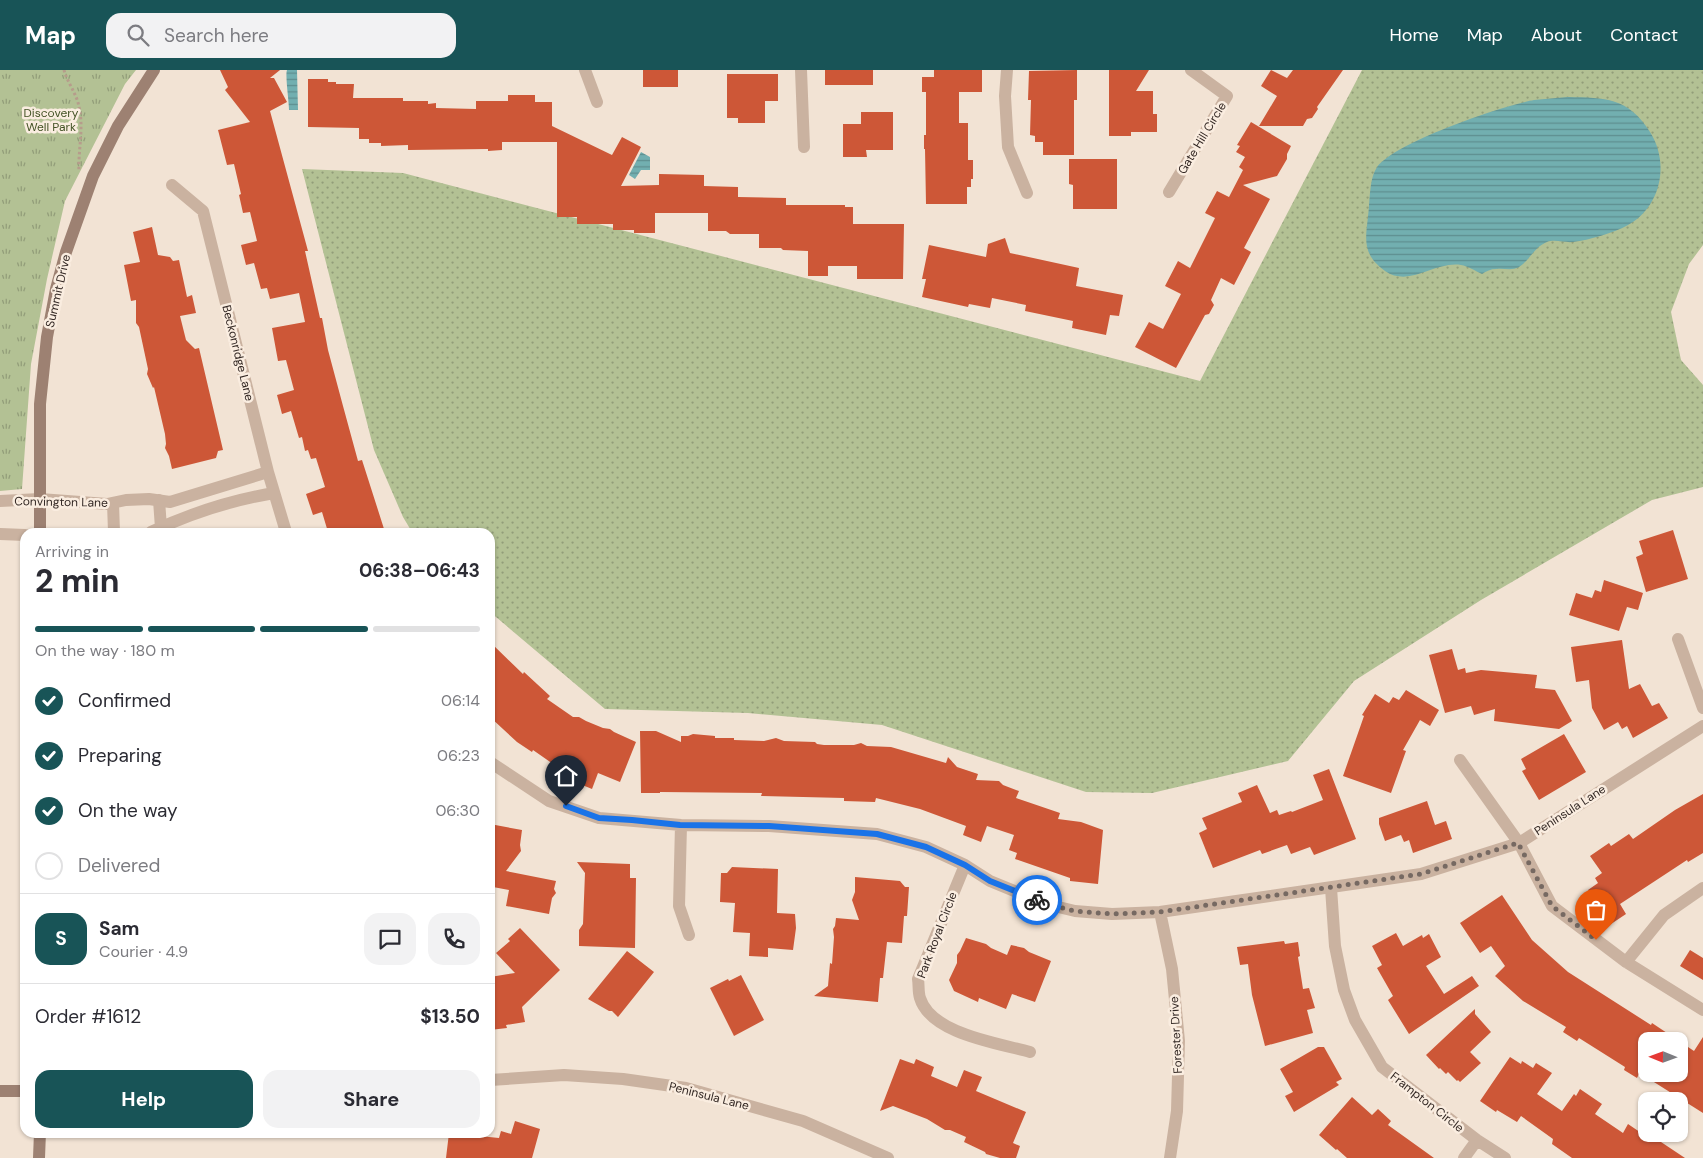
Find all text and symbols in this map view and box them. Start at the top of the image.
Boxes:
search box [106,13,456,58]
text: Map [25,20,76,51]
icon: search [124,21,152,49]
text: Search here [164,23,269,48]
text: Home [1389,23,1439,47]
text: Map [1467,23,1503,47]
text: About [1531,23,1582,47]
text: Contact [1610,23,1678,47]
street label: Gate Hill Circle [1174,99,1230,177]
park label: Discovery Well Park [24,105,79,135]
street label: Summit Drive [42,253,74,329]
street label: Beckonridge Lane [218,303,258,403]
street label: Convington Lane [14,493,108,511]
text: Arriving in [35,541,109,562]
text: 06:38–06:43 [359,558,480,583]
text: 2 min [35,560,120,602]
text: On the way · 180 m [35,640,175,661]
icon: check [35,687,63,715]
text: Confirmed [78,688,171,713]
text: 06:14 [441,690,480,711]
icon: check [35,742,63,770]
text: Preparing [78,743,162,768]
text: 06:23 [437,745,480,766]
pin [545,755,587,806]
icon: home [552,762,580,790]
street label: Peninsula Lane [1531,781,1609,839]
icon: check [35,797,63,825]
text: On the way [78,798,178,823]
text: 06:30 [435,800,480,821]
text: Delivered [78,853,160,878]
courier [1012,875,1062,925]
icon: bike [1023,886,1051,914]
street label: Park Royal Circle [913,889,961,980]
pin [1575,889,1617,940]
icon: bag [1582,896,1610,924]
button: chat [364,913,416,965]
button: phone [428,913,480,965]
text: Sam [99,916,140,941]
text: S [55,926,67,951]
text: Courier · 4.9 [99,941,188,962]
street label: Forester Drive [1166,996,1186,1074]
text: Order #1612 [35,1004,141,1029]
text: $13.50 [420,1004,480,1029]
north arrow [1638,1032,1688,1082]
map controls [1638,1032,1688,1142]
street label: Frampton Circle [1387,1068,1467,1136]
button: Help [35,1070,253,1128]
button: Share [263,1070,480,1128]
street label: Peninsula Lane [667,1078,751,1114]
button: locate [1638,1092,1688,1142]

